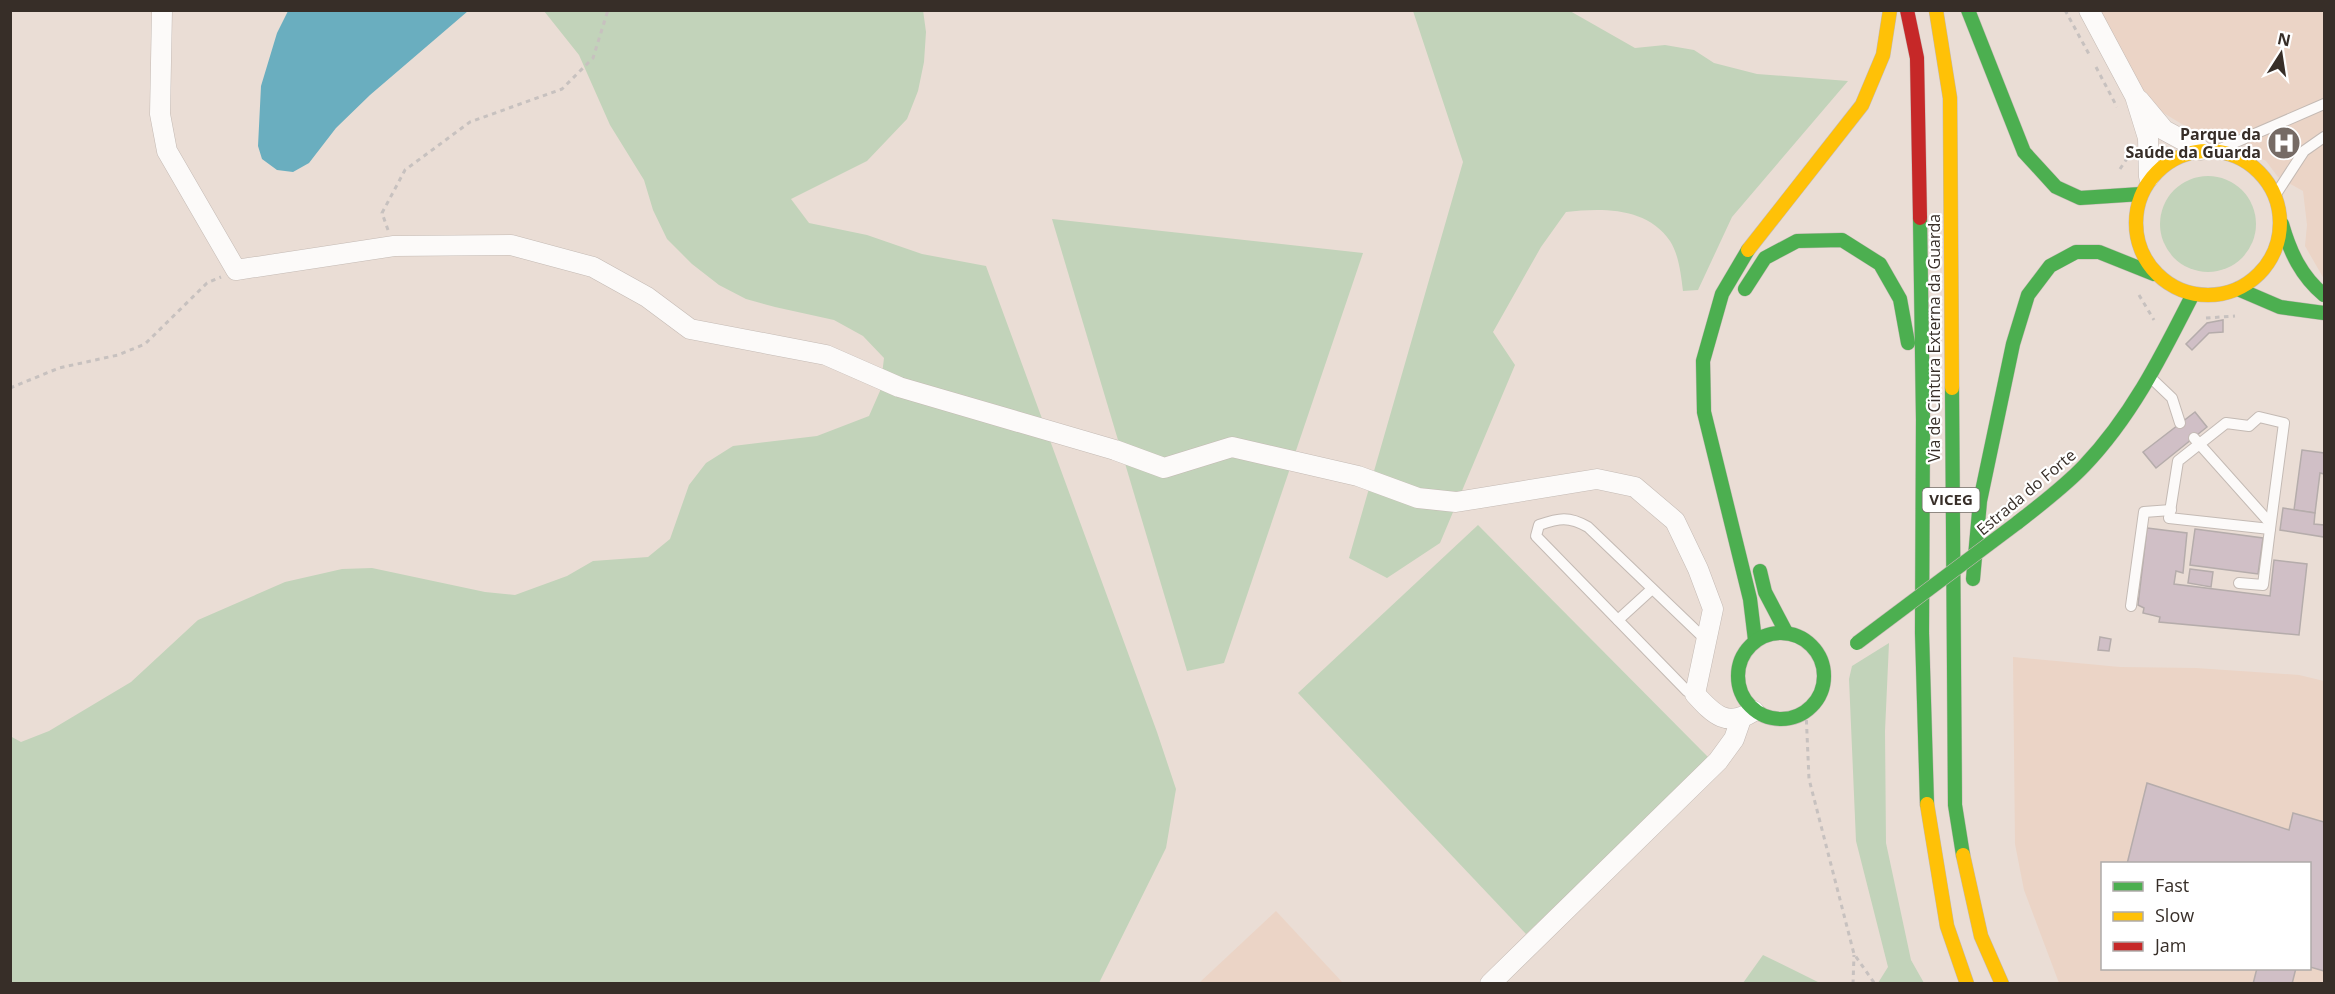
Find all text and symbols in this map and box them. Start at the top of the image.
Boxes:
north arrow [2251,24,2311,84]
text: N [2275,27,2293,51]
place label: Parque da Saúde da Guarda [2126,123,2261,163]
hospital icon: Parque da Saúde da Guarda [2266,125,2302,161]
street label: Via de Cintura Externa da Guarda [1923,214,1945,462]
street label: Estrada do Forte [1972,444,2080,540]
road number: VICEG [1922,488,1980,512]
legend [2101,862,2311,970]
text: Fast [2155,873,2189,897]
text: Slow [2155,903,2194,927]
text: Jam [2153,933,2187,957]

